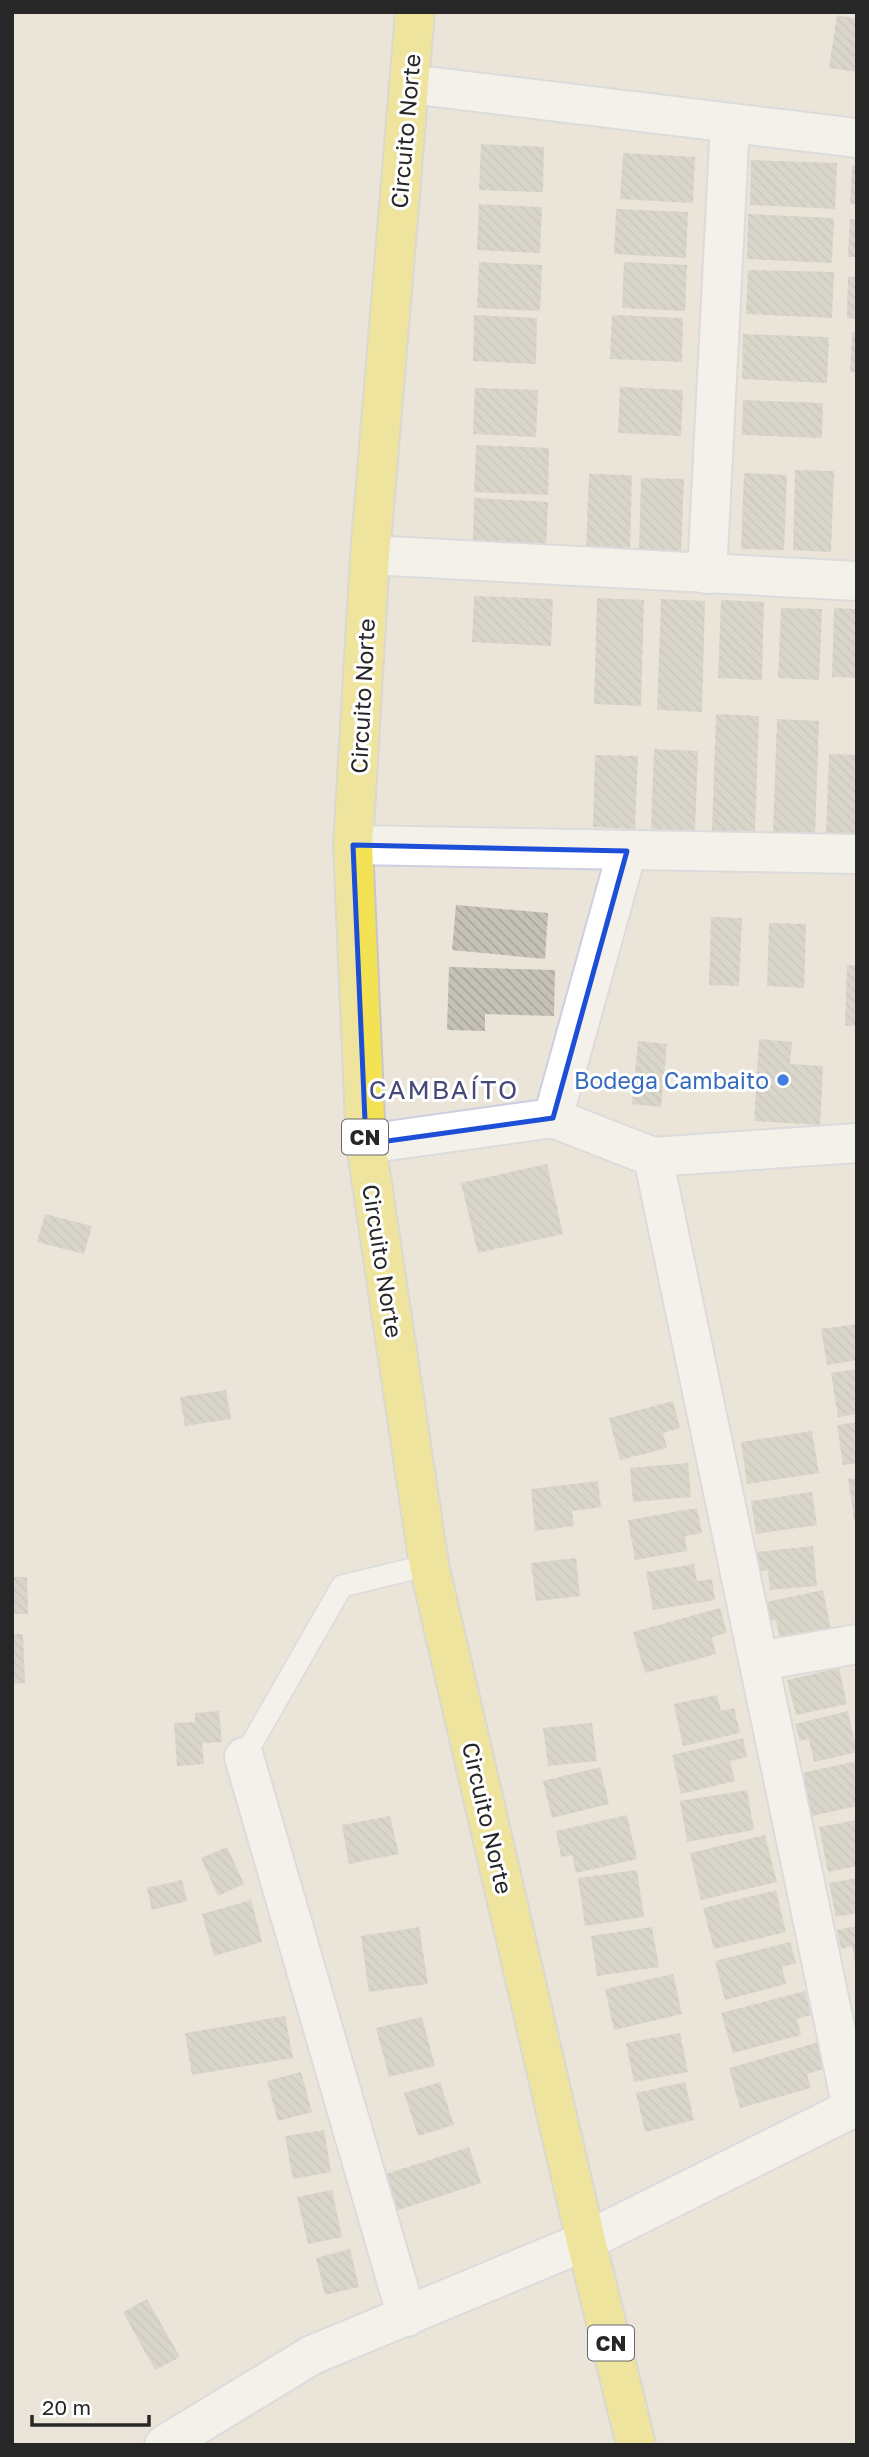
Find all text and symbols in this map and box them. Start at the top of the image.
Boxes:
street label: Circuito Norte [384,52,426,210]
street label: Circuito Norte [344,618,380,774]
place label: Bodega Cambaito [574,1066,769,1094]
marker: Bodega Cambaito [775,1072,791,1088]
district label: CAMBAÍTO [369,1074,519,1105]
road number: CN [342,1120,388,1154]
street label: Circuito Norte [357,1182,409,1340]
street label: Circuito Norte [457,1739,519,1897]
road number: CN [588,2326,634,2360]
scale bar [32,2384,149,2428]
text: 20 m [42,2394,91,2420]

